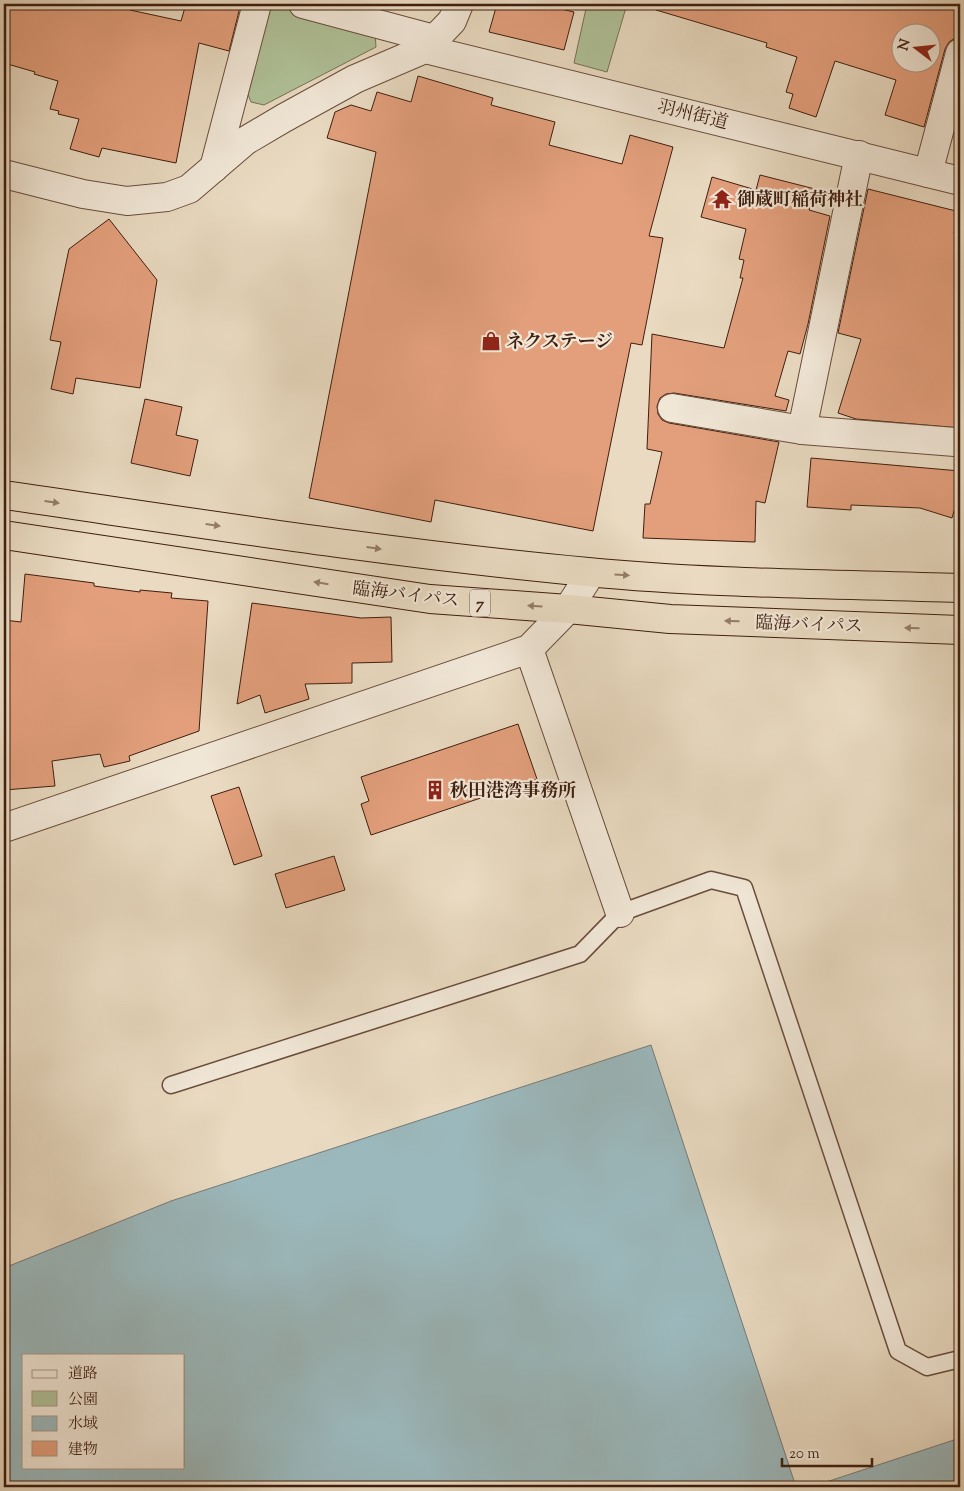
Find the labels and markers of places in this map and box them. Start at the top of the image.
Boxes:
temple icon: 御蔵町稲荷神社 [711,188,733,210]
place label: 御蔵町稲荷神社 [737,188,863,214]
shop icon: ネクステージ [480,330,502,352]
place label: ネクステージ [506,330,613,356]
building icon: 秋田港湾事務所 [424,779,446,801]
place label: 秋田港湾事務所 [450,779,576,805]

